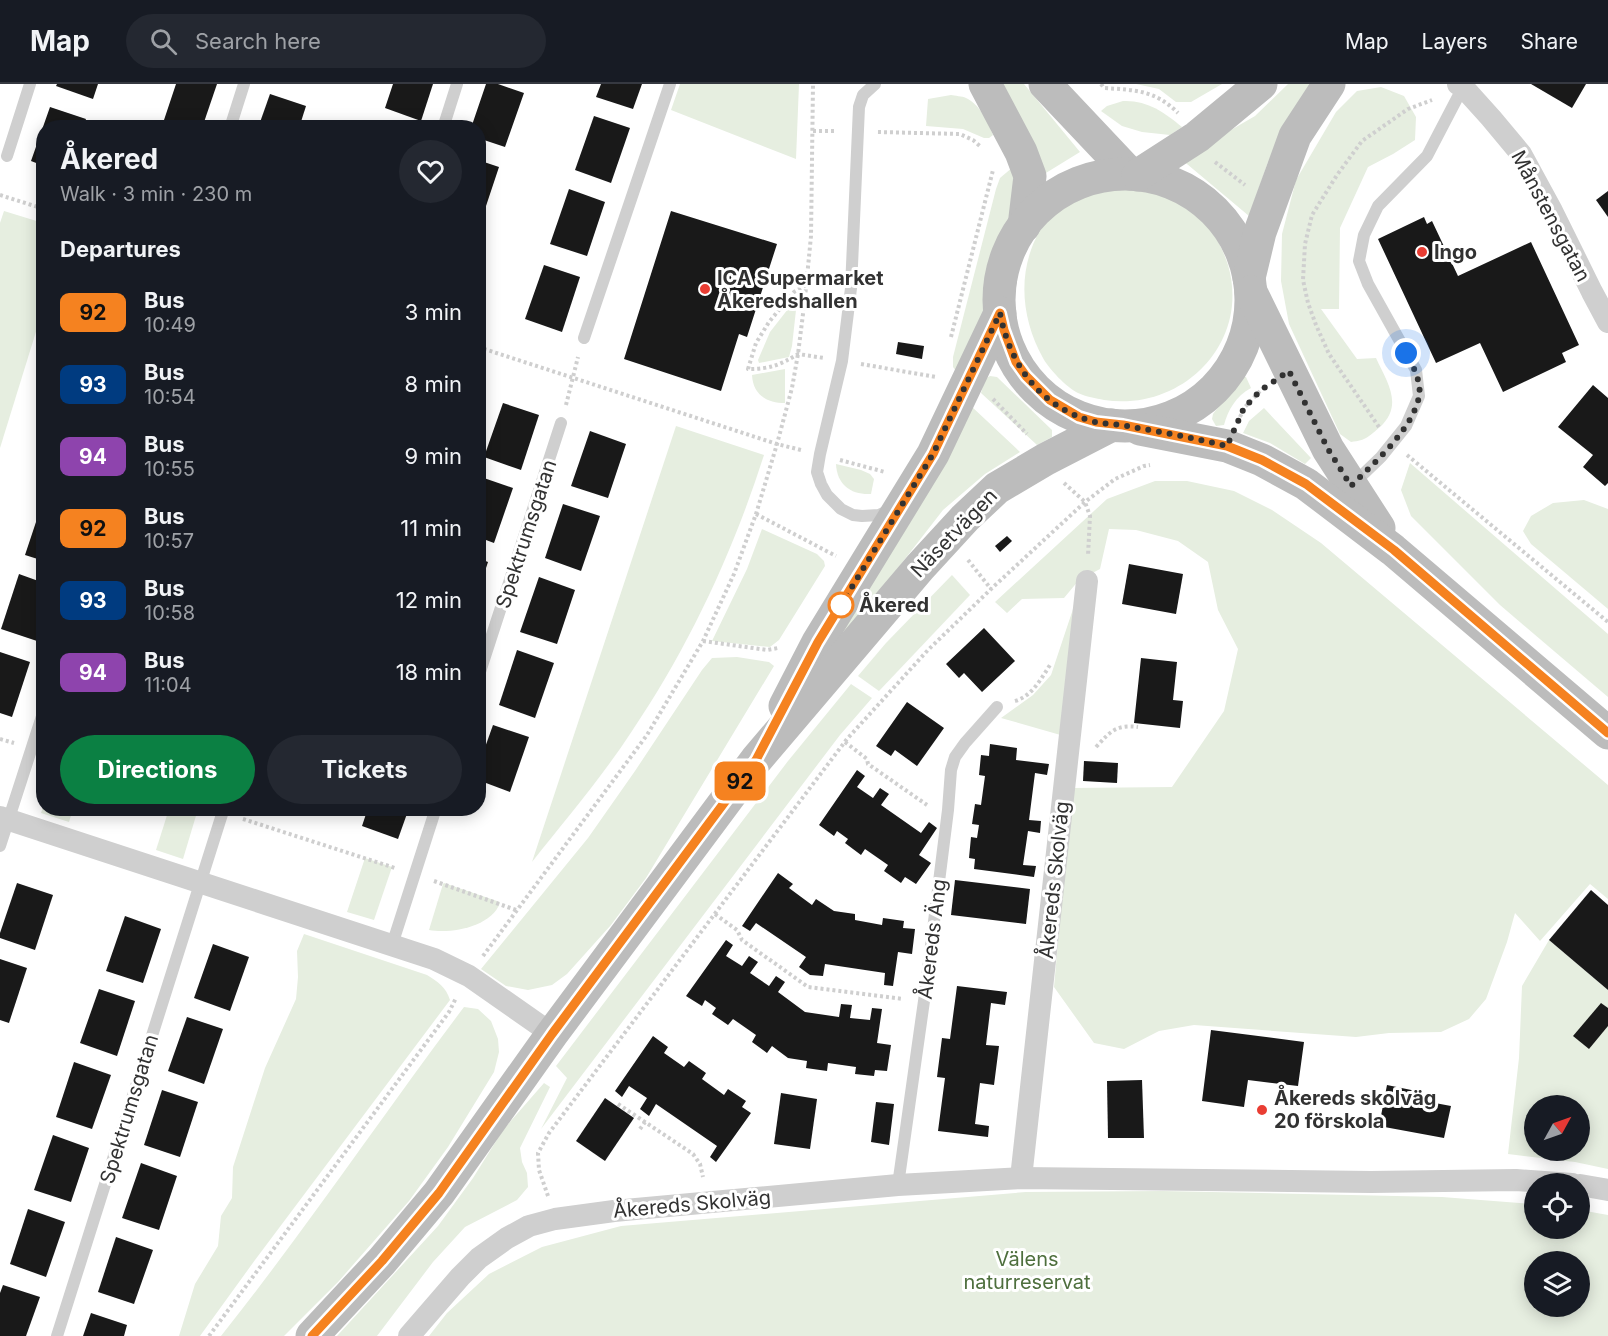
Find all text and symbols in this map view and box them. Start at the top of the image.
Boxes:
search box [126,14,546,68]
text: Map [30,24,90,58]
icon: search [147,25,180,58]
text: Search here [195,28,321,54]
text: Map [1345,29,1389,54]
text: Layers [1422,29,1488,54]
text: Share [1521,29,1578,54]
button: heart [399,140,462,203]
text: Åkered [60,142,158,176]
street label: Månstensgatan [1506,146,1596,286]
text: Walk · 3 min · 230 m [60,182,252,206]
text: Departures [60,236,181,262]
place label: Ingo [1434,240,1477,264]
marker: Ingo [1415,245,1429,259]
place label: ICA Supermarket Åkeredshallen [717,266,884,313]
marker: ICA Supermarket Åkeredshallen [698,282,712,296]
text: Bus [144,287,185,313]
text: 3 min [405,299,462,325]
text: 92 [80,300,106,325]
text: 10:49 [144,313,196,337]
your location [1391,338,1421,368]
text: Bus [144,359,185,385]
text: 8 min [405,371,462,397]
text: 93 [79,372,107,397]
text: 10:54 [144,385,196,409]
text: Bus [144,431,185,457]
text: 9 min [405,443,462,469]
text: 94 [79,444,107,469]
text: 10:55 [144,457,195,481]
street label: Spektrumsgatan [491,457,561,611]
street label: Näsetvägen [906,484,1002,582]
text: Bus [144,503,185,529]
text: 11 min [400,515,462,541]
text: 92 [80,516,106,541]
text: 10:57 [144,529,194,553]
text: Bus [144,575,185,601]
text: 12 min [396,587,462,613]
text: 93 [79,588,107,613]
place label: Åkered [859,591,929,617]
marker: Åkered [828,592,854,618]
text: 10:58 [144,601,195,625]
text: Bus [144,647,185,673]
text: 18 min [396,659,462,685]
text: 94 [79,660,107,685]
text: 11:04 [144,673,192,697]
button: Directions [60,735,255,804]
button: Tickets [267,735,462,804]
line badge: 92 [713,762,767,800]
text: 92 [727,769,753,794]
street label: Åkereds Skolväg [1032,800,1074,960]
street label: Åkereds Äng [911,877,951,1001]
street label: Spektrumsgatan [95,1031,163,1187]
place label: Åkereds skolväg 20 förskola [1274,1084,1436,1133]
north arrow [1524,1095,1590,1161]
map controls [1524,1095,1590,1317]
marker: Åkereds skolväg 20 förskola [1255,1103,1269,1117]
button: locate [1524,1173,1590,1239]
street label: Åkereds Skolväg [612,1183,772,1223]
park label: Välens naturreservat [963,1247,1091,1294]
button: layers [1524,1251,1590,1317]

